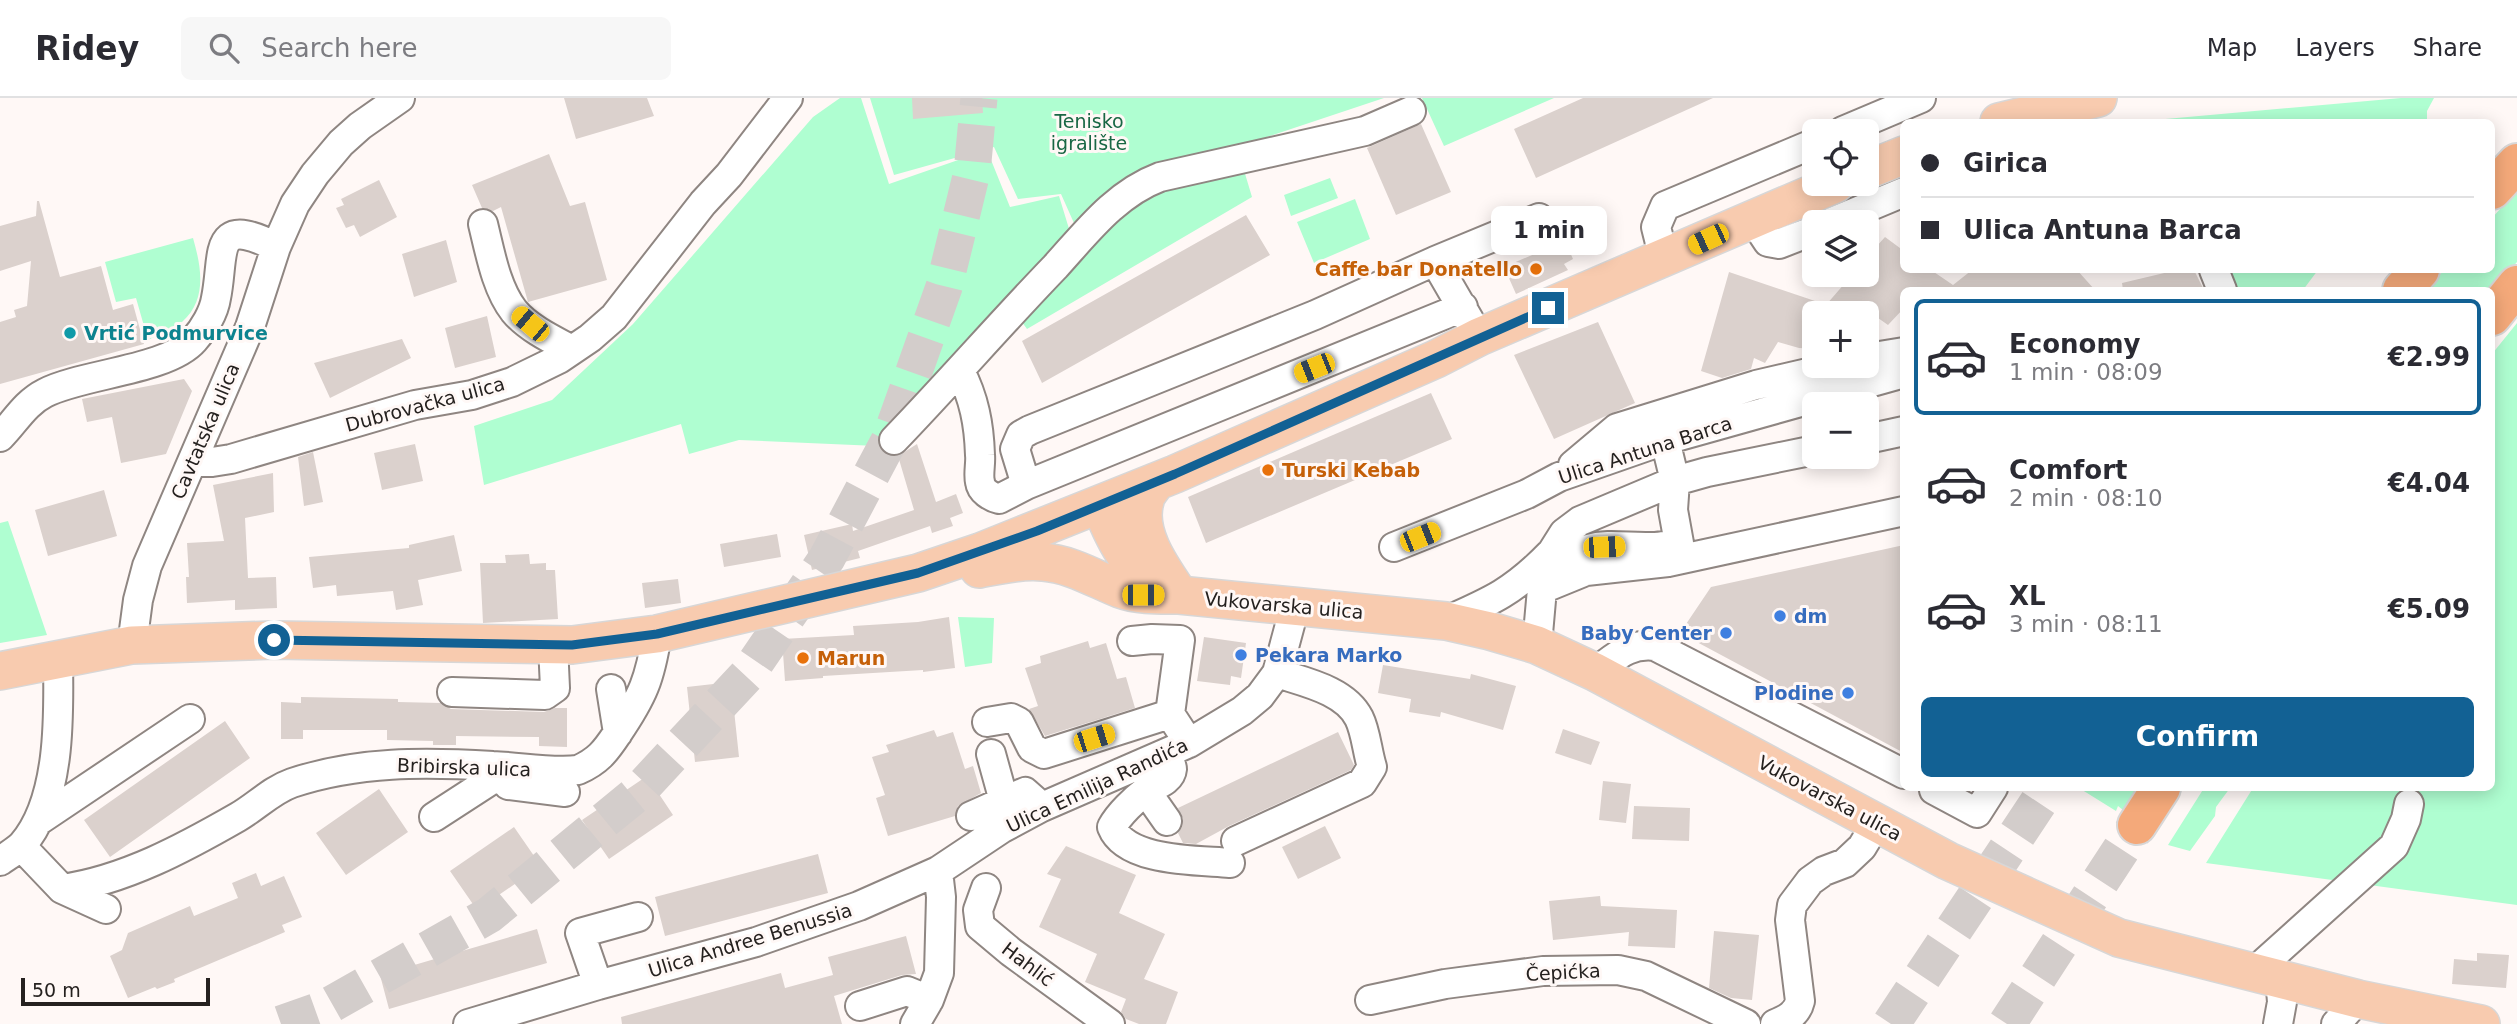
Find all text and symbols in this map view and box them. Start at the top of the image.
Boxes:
search box [181,17,671,80]
text: Ridey [35,29,139,68]
icon: search [205,29,243,67]
text: Search here [261,33,417,63]
text: Map [2207,34,2257,62]
text: Layers [2295,34,2375,62]
text: Share [2413,34,2482,62]
park label: Tenisko igralište [1051,110,1127,154]
map controls [1802,119,1879,469]
button: locate [1802,119,1879,196]
text: Girica [1963,148,2048,178]
callout: 1 min [1490,206,1606,256]
button: layers [1802,210,1879,287]
text: Ulica Antuna Barca [1963,215,2242,245]
text: 1 min [1513,217,1585,243]
car [1685,221,1732,257]
place label: Caffe bar Donatello [1315,258,1522,280]
marker: Caffe bar Donatello [1528,261,1544,277]
route end [1532,292,1564,324]
button: + [1802,301,1879,378]
car [508,302,553,346]
place label: Vrtić Podmurvice [84,322,268,344]
marker: Vrtić Podmurvice [62,325,78,341]
icon: car [1925,326,1988,389]
text: Economy [2009,329,2140,359]
text: €2.99 [2388,342,2470,372]
car [1291,350,1338,386]
text: 1 min · 08:09 [2009,359,2163,385]
street label: Cavtatska ulica [166,360,244,502]
street label: Dubrovačka ulica [343,372,507,436]
button: − [1802,392,1879,469]
street label: Ulica Antuna Barca [1556,412,1734,488]
icon: car [1925,452,1988,515]
text: Comfort [2009,455,2127,485]
place label: Turski Kebab [1282,459,1420,481]
marker: Turski Kebab [1260,462,1276,478]
text: €4.04 [2388,468,2470,498]
text: 2 min · 08:10 [2009,485,2163,511]
car [1397,519,1444,555]
car [1583,536,1626,558]
icon: car [1925,578,1988,641]
text: XL [2009,581,2046,611]
car [1123,585,1165,606]
street label: Vukovarska ulica [1204,587,1364,623]
text: €5.09 [2388,594,2470,624]
place label: dm [1794,605,1827,627]
marker: dm [1772,608,1788,624]
text: 3 min · 08:11 [2009,611,2163,637]
place label: Baby Center [1580,622,1713,644]
route start [258,624,290,656]
marker: Baby Center [1718,625,1734,641]
place label: Pekara Marko [1255,644,1402,666]
place label: Marun [817,647,885,669]
marker: Pekara Marko [1233,647,1249,663]
marker: Marun [795,650,811,666]
place label: Plodine [1754,682,1834,704]
marker: Plodine [1840,685,1856,701]
button: Confirm [1921,697,2474,777]
car [1071,722,1118,754]
street label: Ulica Emilija Randića [1003,733,1191,837]
street label: Vukovarska ulica [1754,751,1906,845]
street label: Bribirska ulica [397,754,531,780]
street label: Ulica Andree Benussia [645,898,855,982]
street label: Hahlić [998,937,1058,991]
street label: Čepićka [1525,958,1601,985]
scale bar [21,975,210,1007]
text: 50 m [32,979,81,1001]

